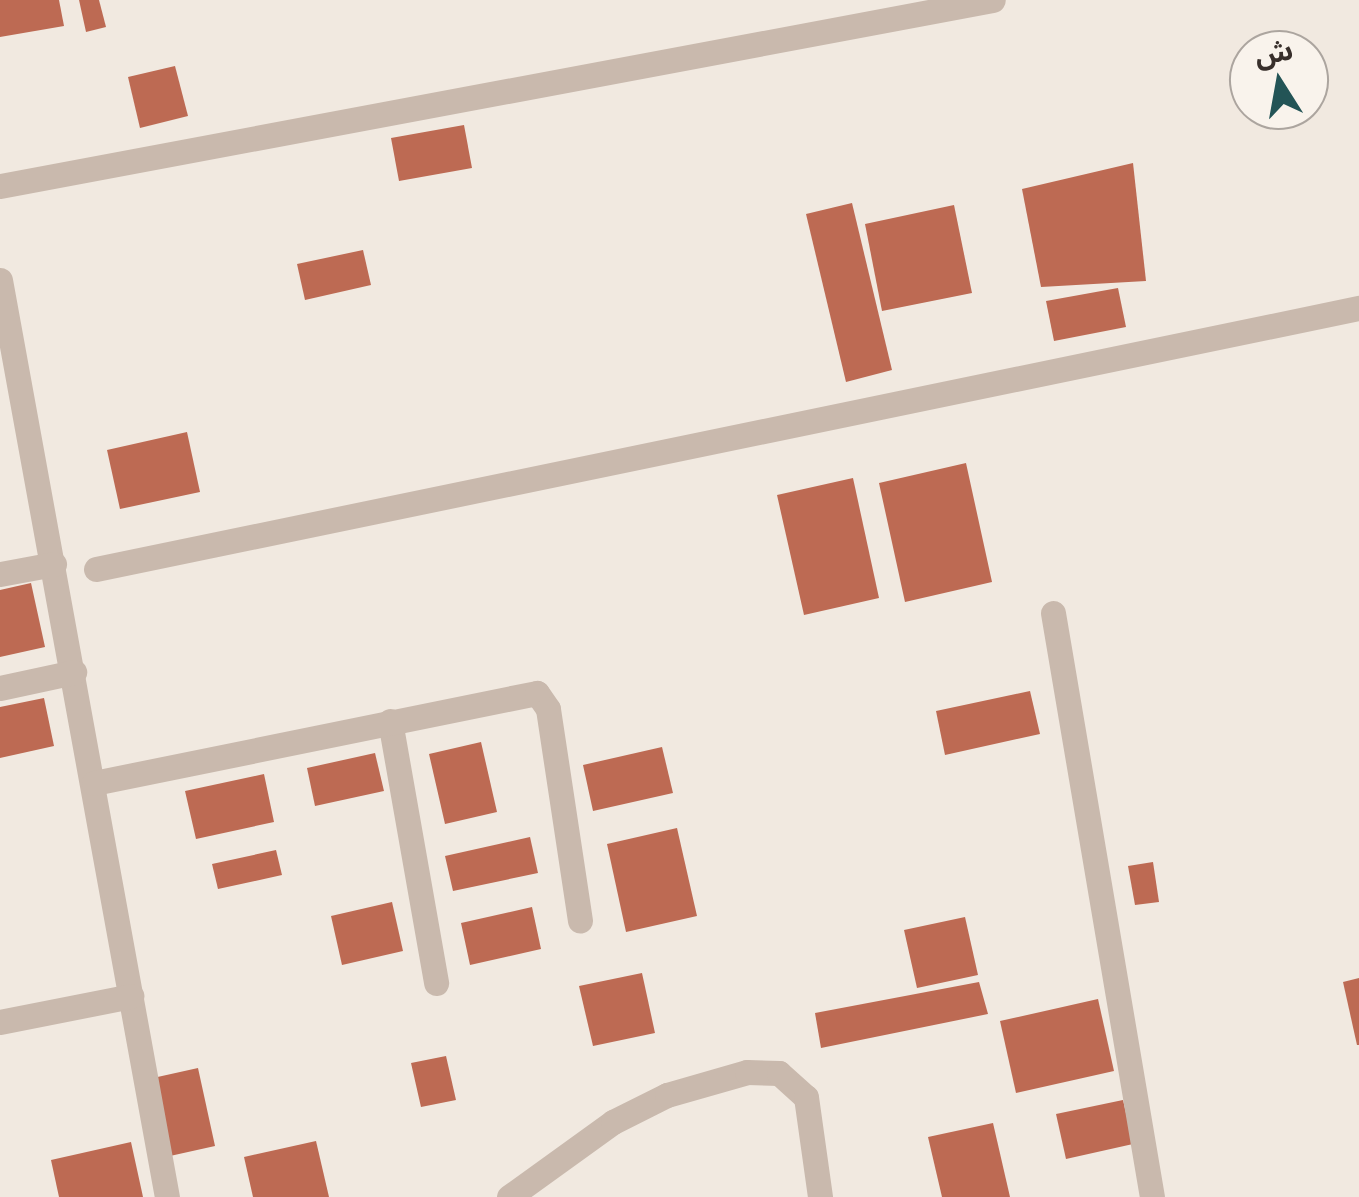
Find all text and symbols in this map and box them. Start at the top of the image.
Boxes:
north arrow [1229,30,1329,130]
text: ش [1252,32,1296,72]

